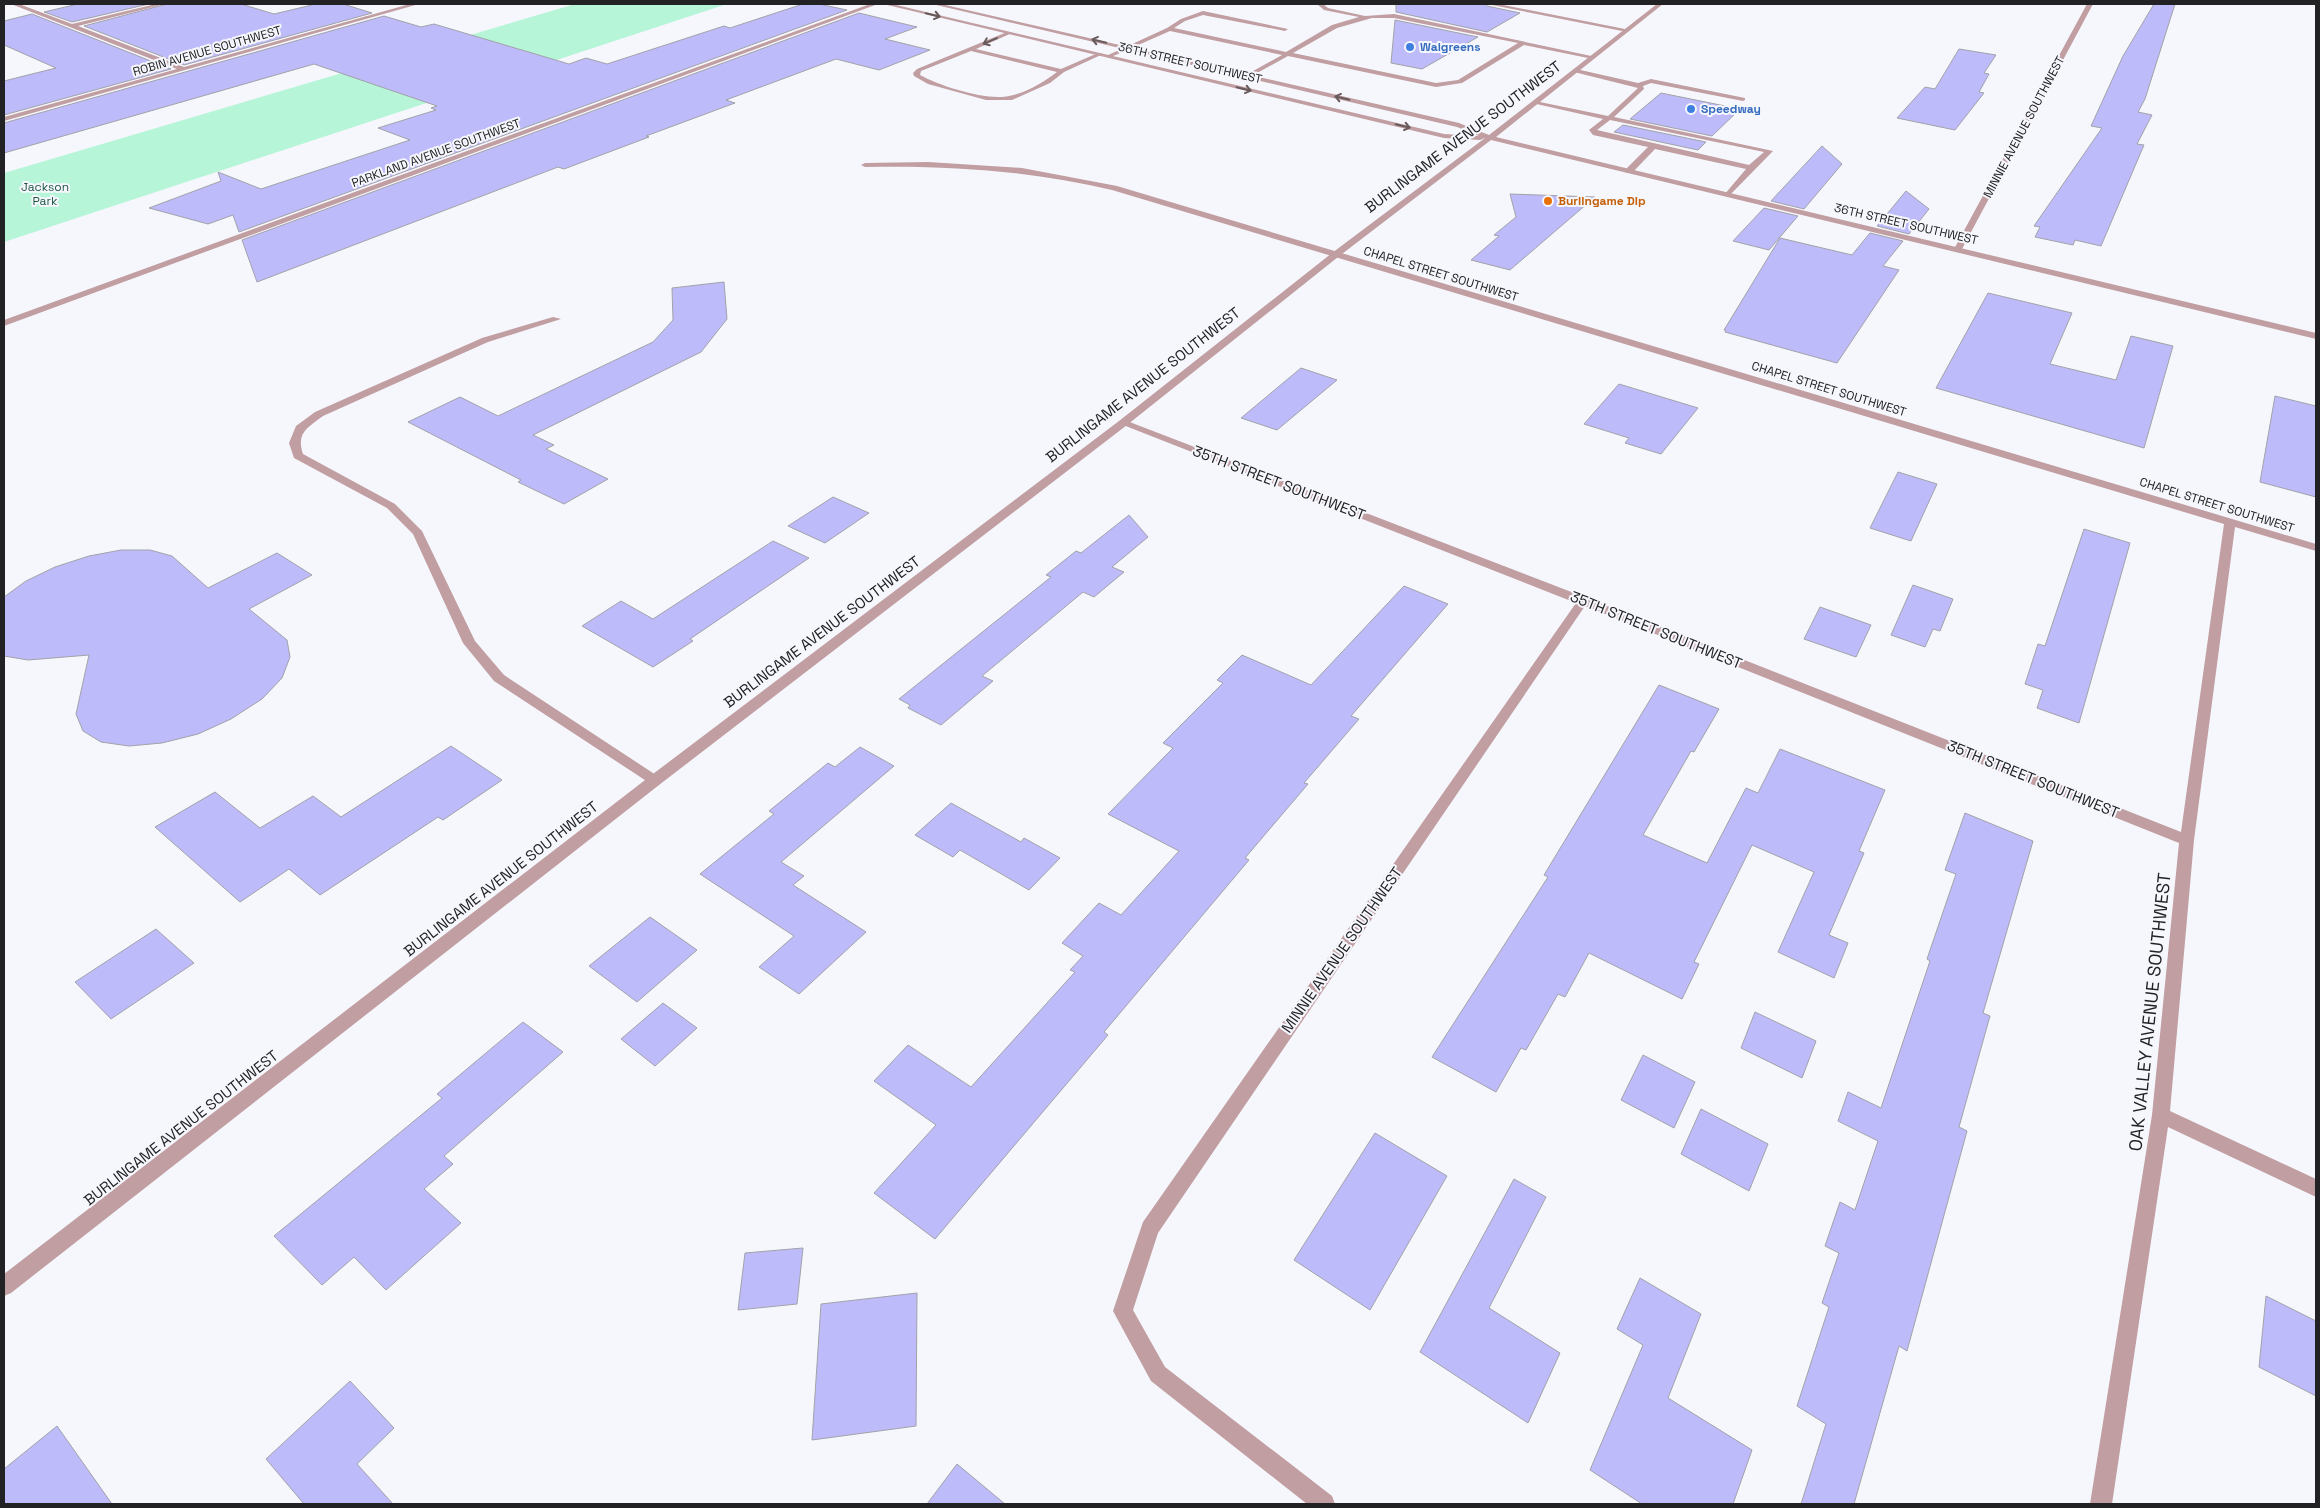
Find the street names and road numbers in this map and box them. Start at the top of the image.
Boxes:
street label: ROBIN AVENUE SOUTHWEST [131,22,283,80]
street label: 36TH STREET SOUTHWEST [1117,39,1263,87]
street label: MINNIE AVENUE SOUTHWEST [1980,53,2068,201]
street label: BURLINGAME AVENUE SOUTHWEST [1361,56,1565,217]
street label: PARKLAND AVENUE SOUTHWEST [349,115,523,191]
street label: 36TH STREET SOUTHWEST [1833,200,1979,248]
street label: CHAPEL STREET SOUTHWEST [1362,243,1520,305]
street label: BURLINGAME AVENUE SOUTHWEST [1042,303,1244,466]
street label: CHAPEL STREET SOUTHWEST [1750,358,1908,420]
street label: 35TH STREET SOUTHWEST [1190,441,1369,524]
street label: CHAPEL STREET SOUTHWEST [2138,474,2296,536]
street label: BURLINGAME AVENUE SOUTHWEST [720,551,924,712]
street label: 35TH STREET SOUTHWEST [1567,586,1745,673]
street label: 35TH STREET SOUTHWEST [1944,735,2122,822]
street label: BURLINGAME AVENUE SOUTHWEST [400,797,602,960]
street label: MINNIE AVENUE SOUTHWEST [1277,863,1406,1036]
street label: OAK VALLEY AVENUE SOUTHWEST [2123,871,2176,1152]
street label: BURLINGAME AVENUE SOUTHWEST [80,1046,282,1209]

